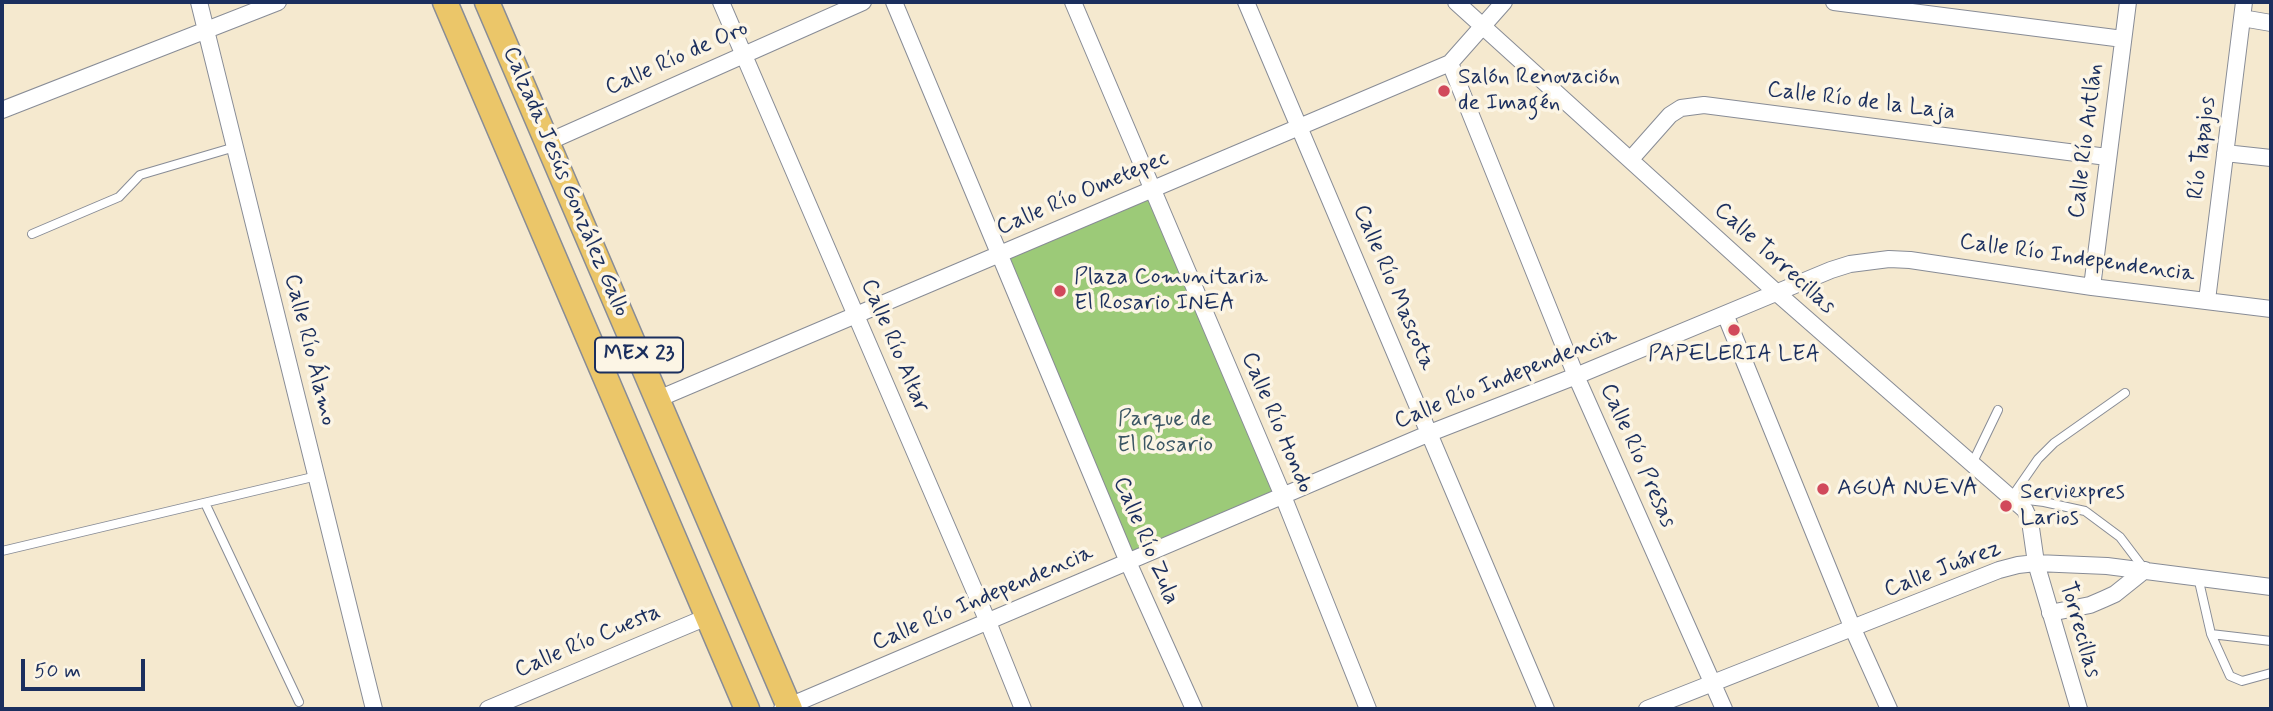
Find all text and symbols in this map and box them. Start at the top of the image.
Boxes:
street label: Calle Río de Oro [601,15,753,103]
street label: Calzada Jesús González Gallo [495,43,635,321]
street label: Calle Río Autlán [2064,62,2110,220]
place label: Salón Renovación de Imagén [1458,64,1620,118]
street label: Calle Río de la Laja [1765,77,1957,127]
marker: Salón Renovación de Imagén [1436,83,1452,99]
street label: Río Tapajos [2183,95,2223,201]
street label: Calle Río Ometepec [993,145,1173,243]
street label: Calle Torrecillas [1707,197,1841,321]
street label: Calle Río Mascota [1346,201,1440,375]
street label: Calle Río Independencia [1958,229,2196,289]
place label: Plaza Comunitaria El Rosario INEA [1074,264,1268,318]
street label: Calle Río Álamo [277,271,341,429]
street label: Calle Río Altar [854,275,934,417]
marker: Plaza Comunitaria El Rosario INEA [1052,283,1068,299]
street label: Calle Río Independencia [1391,322,1621,436]
marker: PAPELERIA LEA [1726,322,1742,338]
road number: MEX 23 [595,338,683,372]
place label: PAPELERIA LEA [1648,341,1820,369]
street label: Calle Río Hondo [1234,348,1318,498]
street label: Calle Río Presas [1593,380,1681,532]
park label: Parque de El Rosario [1117,406,1213,460]
street label: Calle Río Zula [1106,473,1184,609]
place label: AGUA NUEVA [1837,475,1978,503]
place label: Serviexpres Larios [2020,479,2125,533]
marker: AGUA NUEVA [1815,481,1831,497]
marker: Serviexpres Larios [1998,498,2014,514]
street label: Calle Juárez [1881,535,2005,605]
street label: Calle Río Independencia [868,540,1098,658]
street label: Torrecillas [2052,579,2106,681]
street label: Calle Río Cuesta [511,599,665,685]
scale bar [24,644,149,688]
text: 50 m [34,657,81,685]

